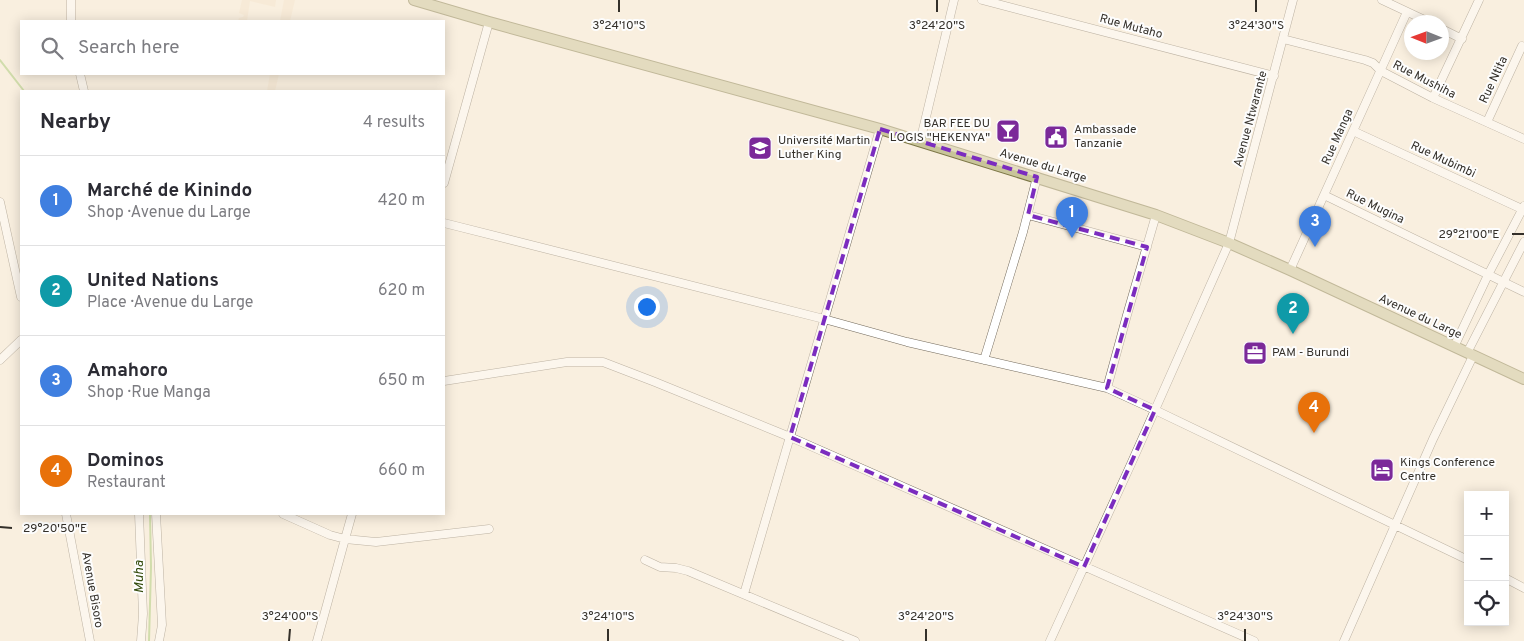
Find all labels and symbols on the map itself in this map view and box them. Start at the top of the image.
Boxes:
street label: Rue Mutaho [1098,11,1165,43]
north arrow [1404,15,1449,60]
text: 3°24'10"S [592,18,646,34]
text: 3°24'20"S [909,18,965,34]
text: 3°24'30"S [1228,18,1284,34]
street label: Rue Ntita [1476,54,1512,106]
street label: Rue Mushiha [1390,57,1458,103]
street label: Avenue Ntwarante [1230,69,1272,169]
street label: Rue Manga [1319,107,1357,167]
place label: BAR FEE DU LOGIS "HEKENYA" [890,116,990,146]
bar icon: BAR FEE DU LOGIS "HEKENYA" [995,118,1021,144]
place label: Ambassade Tanzanie [1074,122,1136,152]
public building icon: Ambassade Tanzanie [1043,124,1069,150]
place label: Université Martin Luther King [778,133,870,163]
school or university icon: Université Martin Luther King [747,135,773,161]
street label: Rue Mubimbi [1408,138,1478,182]
street label: Avenue du Large [998,145,1088,187]
street label: Rue Mugina [1343,186,1407,228]
pin: 1 [1056,197,1088,238]
pin: 3 [1299,206,1331,247]
text: 29°21'00"E [1438,227,1500,243]
street label: Avenue du Large [1376,291,1464,343]
pin: 2 [1277,293,1309,334]
your location [634,294,660,320]
office icon: PAM - Burundi [1242,340,1268,366]
place label: PAM - Burundi [1272,345,1349,361]
pin: 4 [1298,392,1330,433]
place label: Kings Conference Centre [1400,455,1495,485]
hotel icon: Kings Conference Centre [1369,457,1395,483]
text: 29°20'50"E [23,521,87,537]
street label: Avenue Bisoro [77,551,107,630]
water label: Muha [131,560,148,594]
text: 3°24'00"S [262,609,318,625]
text: 3°24'10"S [581,609,635,625]
text: 3°24'20"S [898,609,954,625]
text: 3°24'30"S [1217,609,1273,625]

